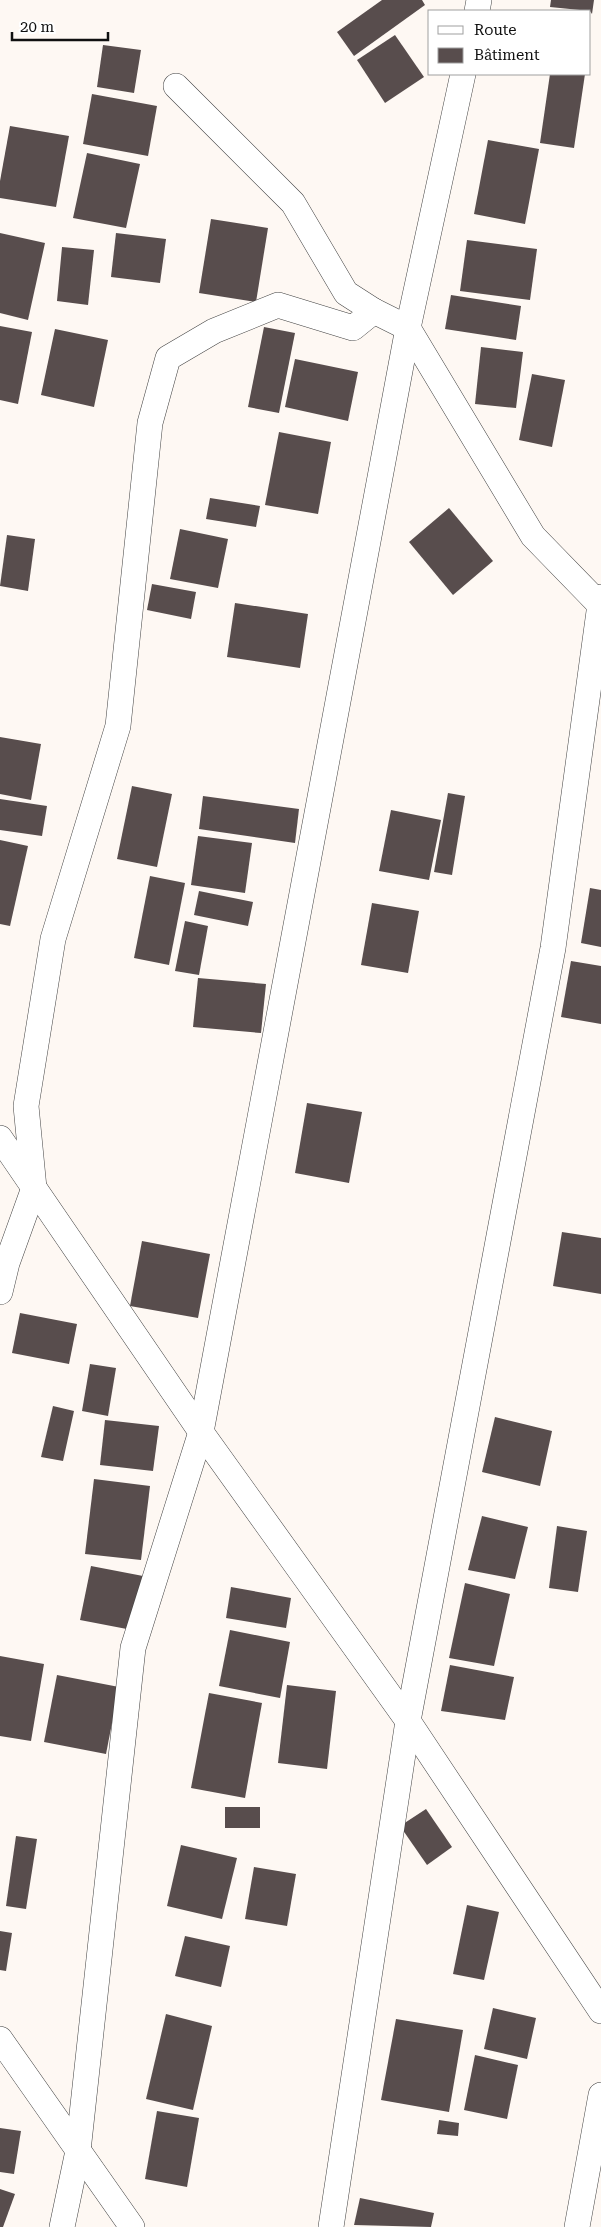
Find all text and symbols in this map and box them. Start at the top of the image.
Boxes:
scale bar [12,10,109,42]
legend [428,10,591,75]
text: 20 m [20,18,55,36]
text: Route [474,21,516,39]
text: Bâtiment [474,46,540,64]

